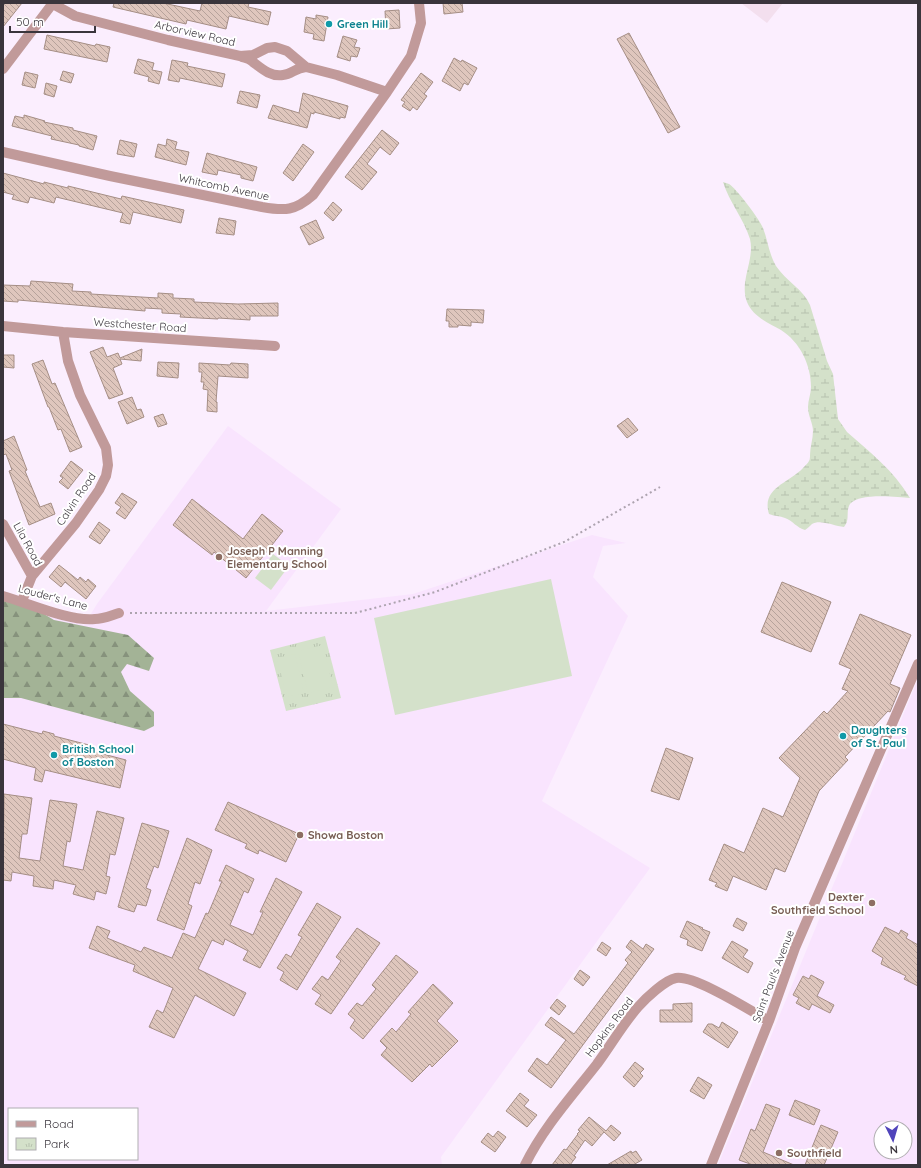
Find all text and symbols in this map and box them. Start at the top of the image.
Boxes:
scale bar [10,8,95,34]
text: 50 m [16,14,44,29]
street label: Arborview Road [153,17,237,49]
place label: Green Hill [337,17,388,31]
marker: Green Hill [324,19,334,29]
street label: Whitcomb Avenue [177,171,271,203]
street label: Westchester Road [93,315,187,335]
street label: Calvin Road [53,470,99,528]
street label: Lila Road [10,520,46,568]
place label: Joseph P Manning Elementary School [227,544,327,571]
marker: Joseph P Manning Elementary School [214,552,224,562]
street label: Louder's Lane [17,581,89,613]
place label: Daughters of St. Paul [851,723,906,750]
marker: Daughters of St. Paul [838,731,848,741]
place label: British School of Boston [62,742,134,769]
marker: British School of Boston [49,750,59,760]
place label: Showa Boston [308,828,384,842]
marker: Showa Boston [295,830,305,840]
place label: Dexter Southfield School [771,890,864,917]
marker: Dexter Southfield School [867,898,877,908]
street label: Saint Paul's Avenue [749,928,797,1024]
street label: Hopkins Road [582,994,636,1060]
legend [8,1108,138,1160]
text: Road [44,1116,74,1131]
north arrow [873,1120,913,1160]
text: Park [44,1136,69,1151]
text: N [889,1143,899,1157]
place label: Southfield [787,1146,842,1160]
marker: Southfield [774,1148,784,1158]

